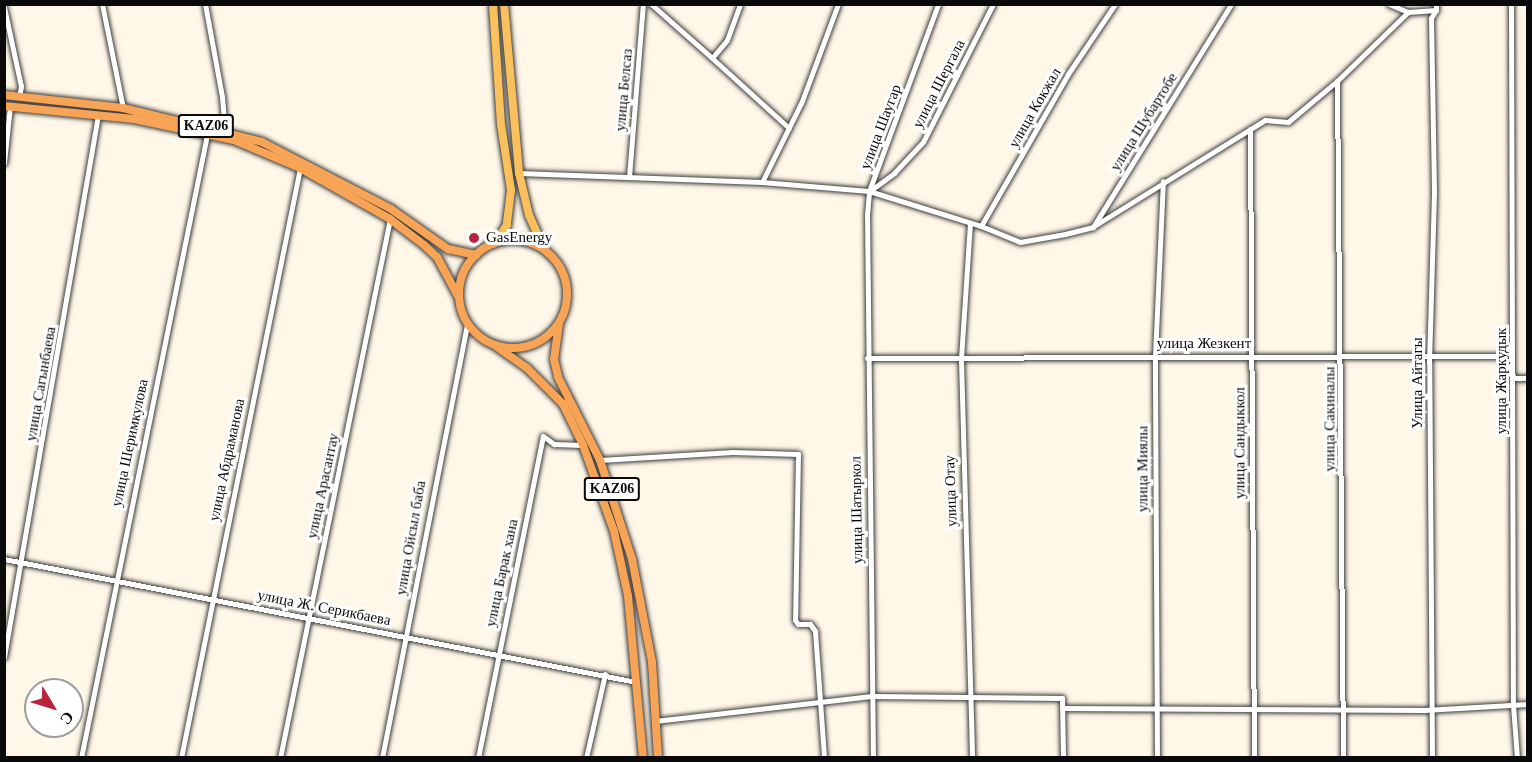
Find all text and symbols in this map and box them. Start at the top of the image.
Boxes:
street label: улица Шергала [909,37,969,131]
street label: улица Белсаз [611,48,637,132]
street label: улица Кокжал [1005,65,1065,151]
street label: улица Шубартобе [1106,69,1182,175]
street label: улица Шаугар [857,82,905,172]
road number: KАZ06 [178,115,234,137]
place label: GasEnergy [486,229,552,247]
marker: GasEnergy [467,231,481,245]
street label: улица Сагынбаева [22,325,60,443]
street label: улица Жаркудык [1493,328,1511,434]
street label: улица Жезкент [1157,335,1251,353]
street label: Улица Айтагы [1409,337,1427,429]
street label: улица Сакиналы [1321,366,1339,472]
street label: улица Шеримкулова [108,378,152,508]
street label: улица Сандыккол [1231,387,1249,499]
street label: улица Абдраманова [205,397,249,523]
street label: улица Миялы [1134,426,1152,512]
street label: улица Арасантау [303,432,343,540]
street label: улица Отау [941,455,961,527]
street label: улица Шатыркол [847,456,867,564]
road number: KАZ06 [584,478,640,500]
street label: улица Ойсыл баба [392,479,430,597]
street label: улица Барак хана [482,517,522,629]
street label: улица Ж. Серикбаева [256,586,392,630]
north arrow [24,678,84,738]
text: С [57,708,77,728]

